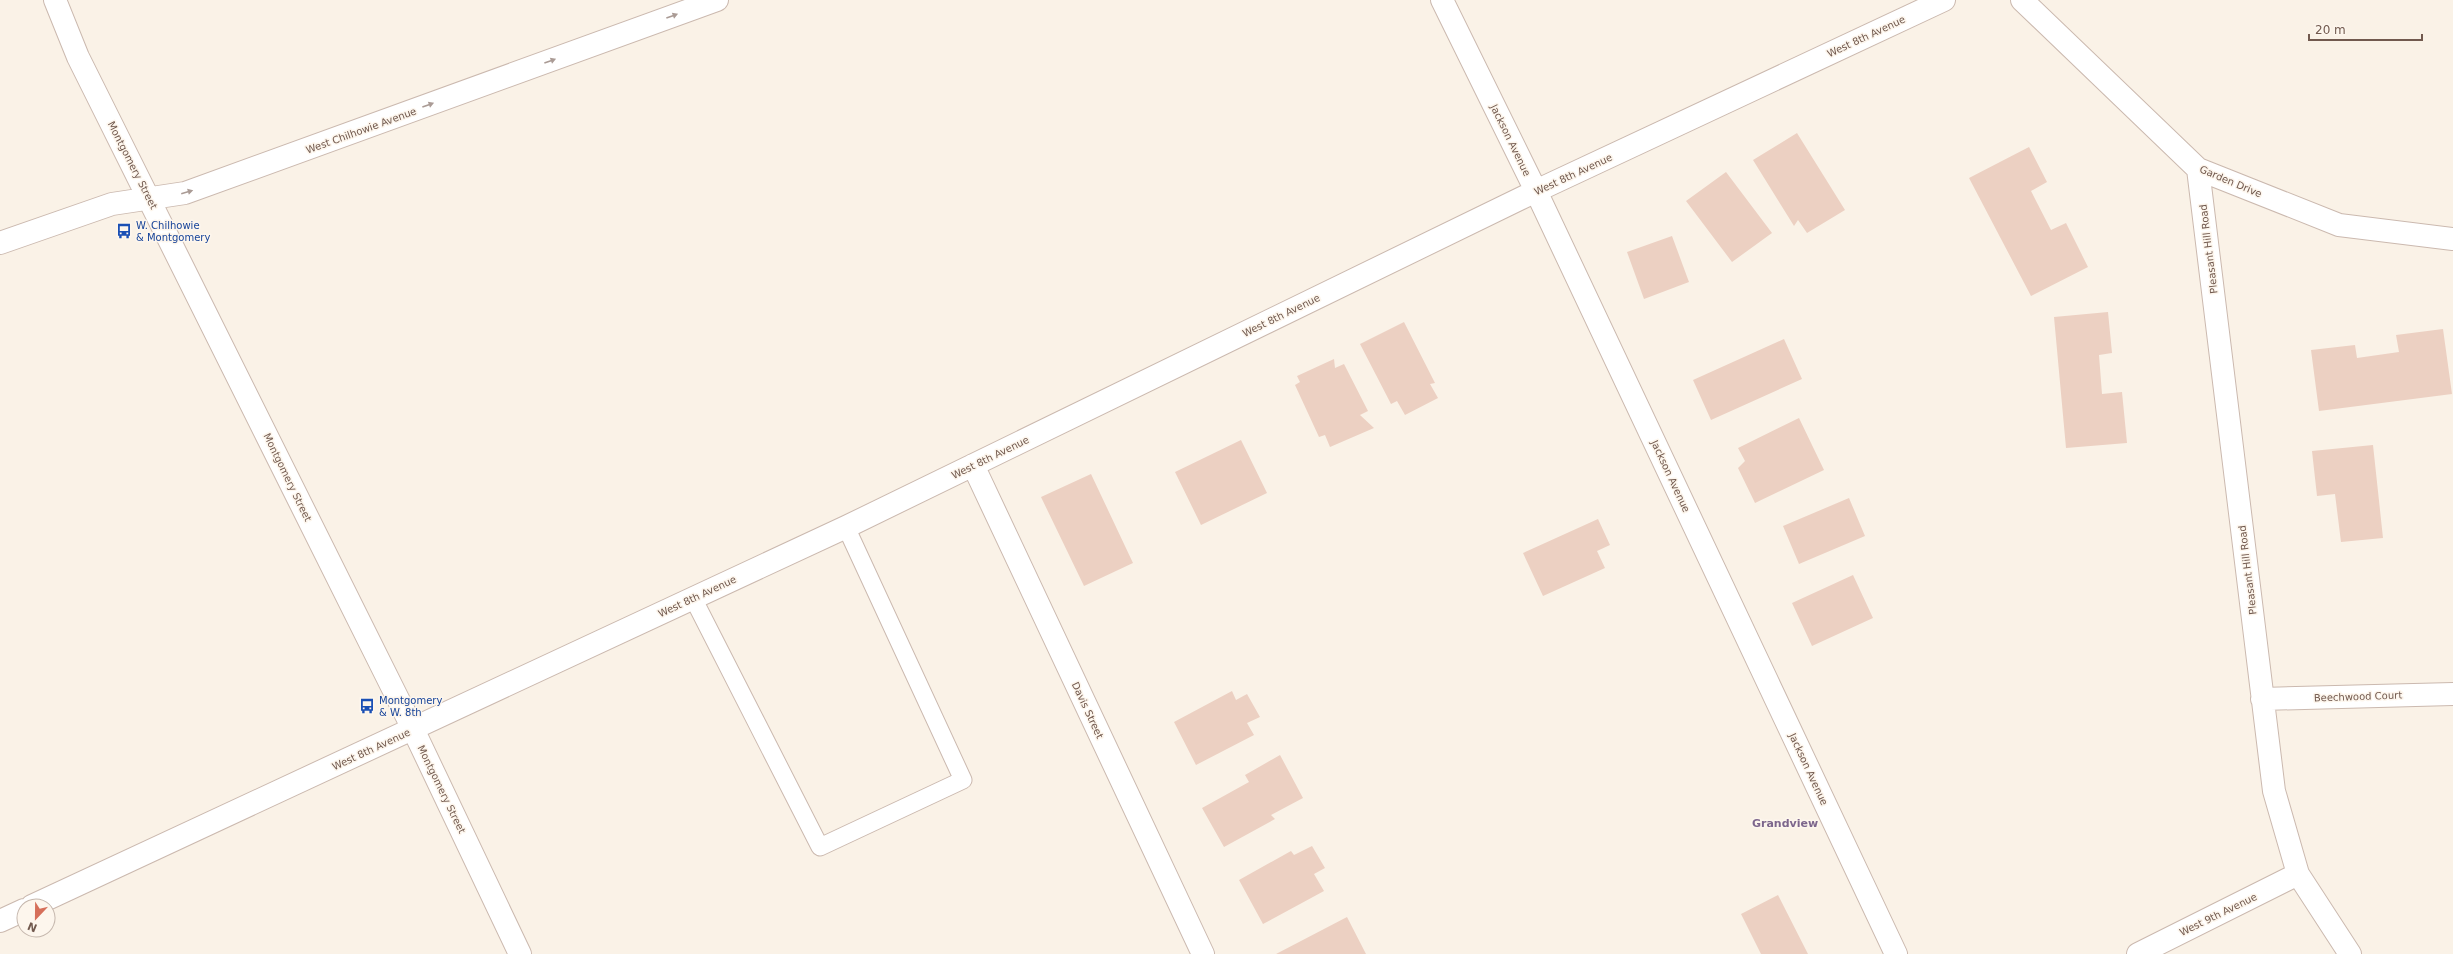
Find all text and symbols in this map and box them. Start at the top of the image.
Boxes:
one-way arrow [667,13,679,19]
street label: West 8th Avenue [1825,14,1907,59]
scale bar [2309,16,2422,42]
text: 20 m [2315,23,2346,37]
one-way arrow [545,57,557,63]
one-way arrow [422,102,434,108]
street label: Jackson Avenue [1488,102,1533,178]
street label: West Chilhowie Avenue [305,105,418,156]
street label: Montgomery Street [106,120,159,211]
street label: West 8th Avenue [1532,152,1614,197]
street label: Garden Drive [2198,163,2264,200]
one-way arrow [182,189,194,195]
street label: Pleasant Hill Road [2198,204,2219,294]
place label: W. Chilhowie & Montgomery [136,220,210,243]
bus stop icon: W. Chilhowie & Montgomery [115,222,133,240]
street label: West 8th Avenue [1241,292,1322,339]
street label: Montgomery Street [261,431,314,523]
street label: West 8th Avenue [950,434,1031,481]
street label: Jackson Avenue [1649,437,1692,514]
street label: Pleasant Hill Road [2237,525,2258,615]
street label: West 8th Avenue [656,574,738,619]
street label: Davis Street [1070,680,1106,740]
street label: Beechwood Court [2314,689,2402,704]
place label: Montgomery & W. 8th [379,695,442,718]
bus stop icon: Montgomery & W. 8th [358,697,376,715]
street label: West 8th Avenue [330,727,412,772]
street label: Jackson Avenue [1787,730,1830,807]
street label: Montgomery Street [415,743,468,835]
district label: Grandview [1752,817,1818,830]
street label: West 9th Avenue [2178,891,2259,938]
north arrow [16,898,56,938]
text: N [26,919,39,935]

